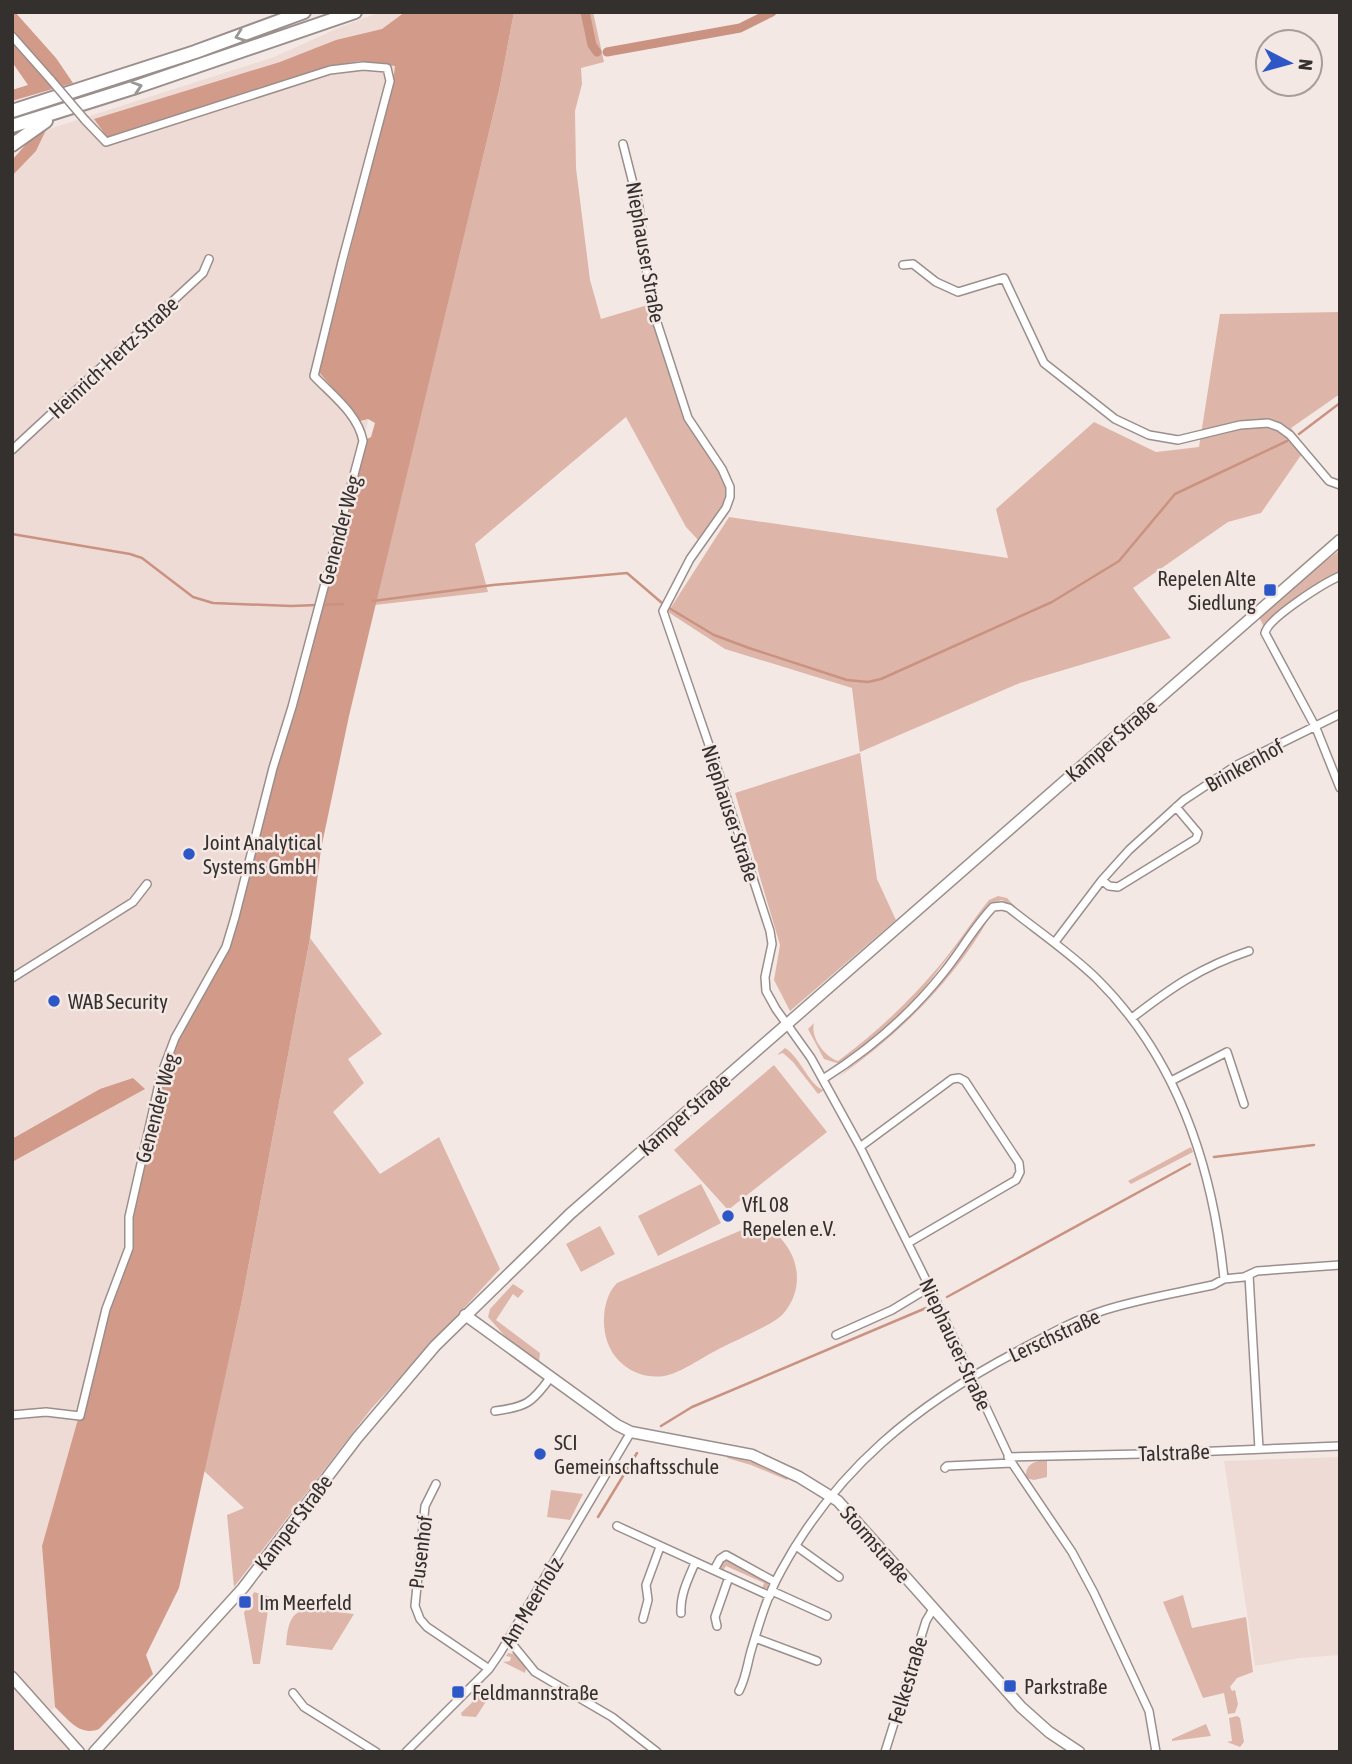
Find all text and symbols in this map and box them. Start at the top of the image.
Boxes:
one-way arrow [234,27,246,41]
north arrow [1254,28,1324,98]
text: N [1294,58,1317,72]
one-way arrow [130,81,143,95]
street label: Niephauser Straße [622,180,670,324]
street label: Heinrich-Hertz-Straße [44,291,182,423]
street label: Genender Weg [313,473,365,587]
place label: Repelen Alte Siedlung [1157,566,1256,614]
marker: Repelen Alte Siedlung [1262,582,1278,598]
street label: Kamper Straße [1060,694,1162,786]
street label: Brinkenhof [1201,734,1287,796]
street label: Niephauser Straße [698,741,764,885]
place label: Joint Analytical Systems GmbH [203,830,322,878]
marker: Joint Analytical Systems GmbH [181,846,197,862]
place label: WAB Security [68,989,168,1013]
marker: WAB Security [46,993,62,1009]
street label: Genender Weg [130,1051,182,1165]
street label: Kamper Straße [633,1068,735,1160]
place label: VfL 08 Repelen e.V. [742,1192,836,1240]
marker: VfL 08 Repelen e.V. [720,1208,736,1224]
street label: Niephauser Straße [915,1274,997,1414]
street label: Lerschstraße [1005,1303,1103,1367]
place label: SCI Gemeinschaftsschule [554,1430,719,1478]
street label: Talstraße [1138,1439,1210,1465]
marker: SCI Gemeinschaftsschule [532,1446,548,1462]
street label: Kamper Straße [249,1470,337,1574]
street label: Stormstraße [836,1501,916,1587]
street label: Pusenhof [404,1514,436,1590]
street label: Am Meerholz [495,1552,567,1651]
place label: Im Meerfeld [259,1590,352,1614]
marker: Im Meerfeld [237,1594,253,1610]
street label: Felkestraße [882,1634,932,1726]
place label: Parkstraße [1024,1674,1107,1698]
marker: Parkstraße [1002,1678,1018,1694]
place label: Feldmannstraße [472,1680,599,1704]
marker: Feldmannstraße [450,1684,466,1700]

